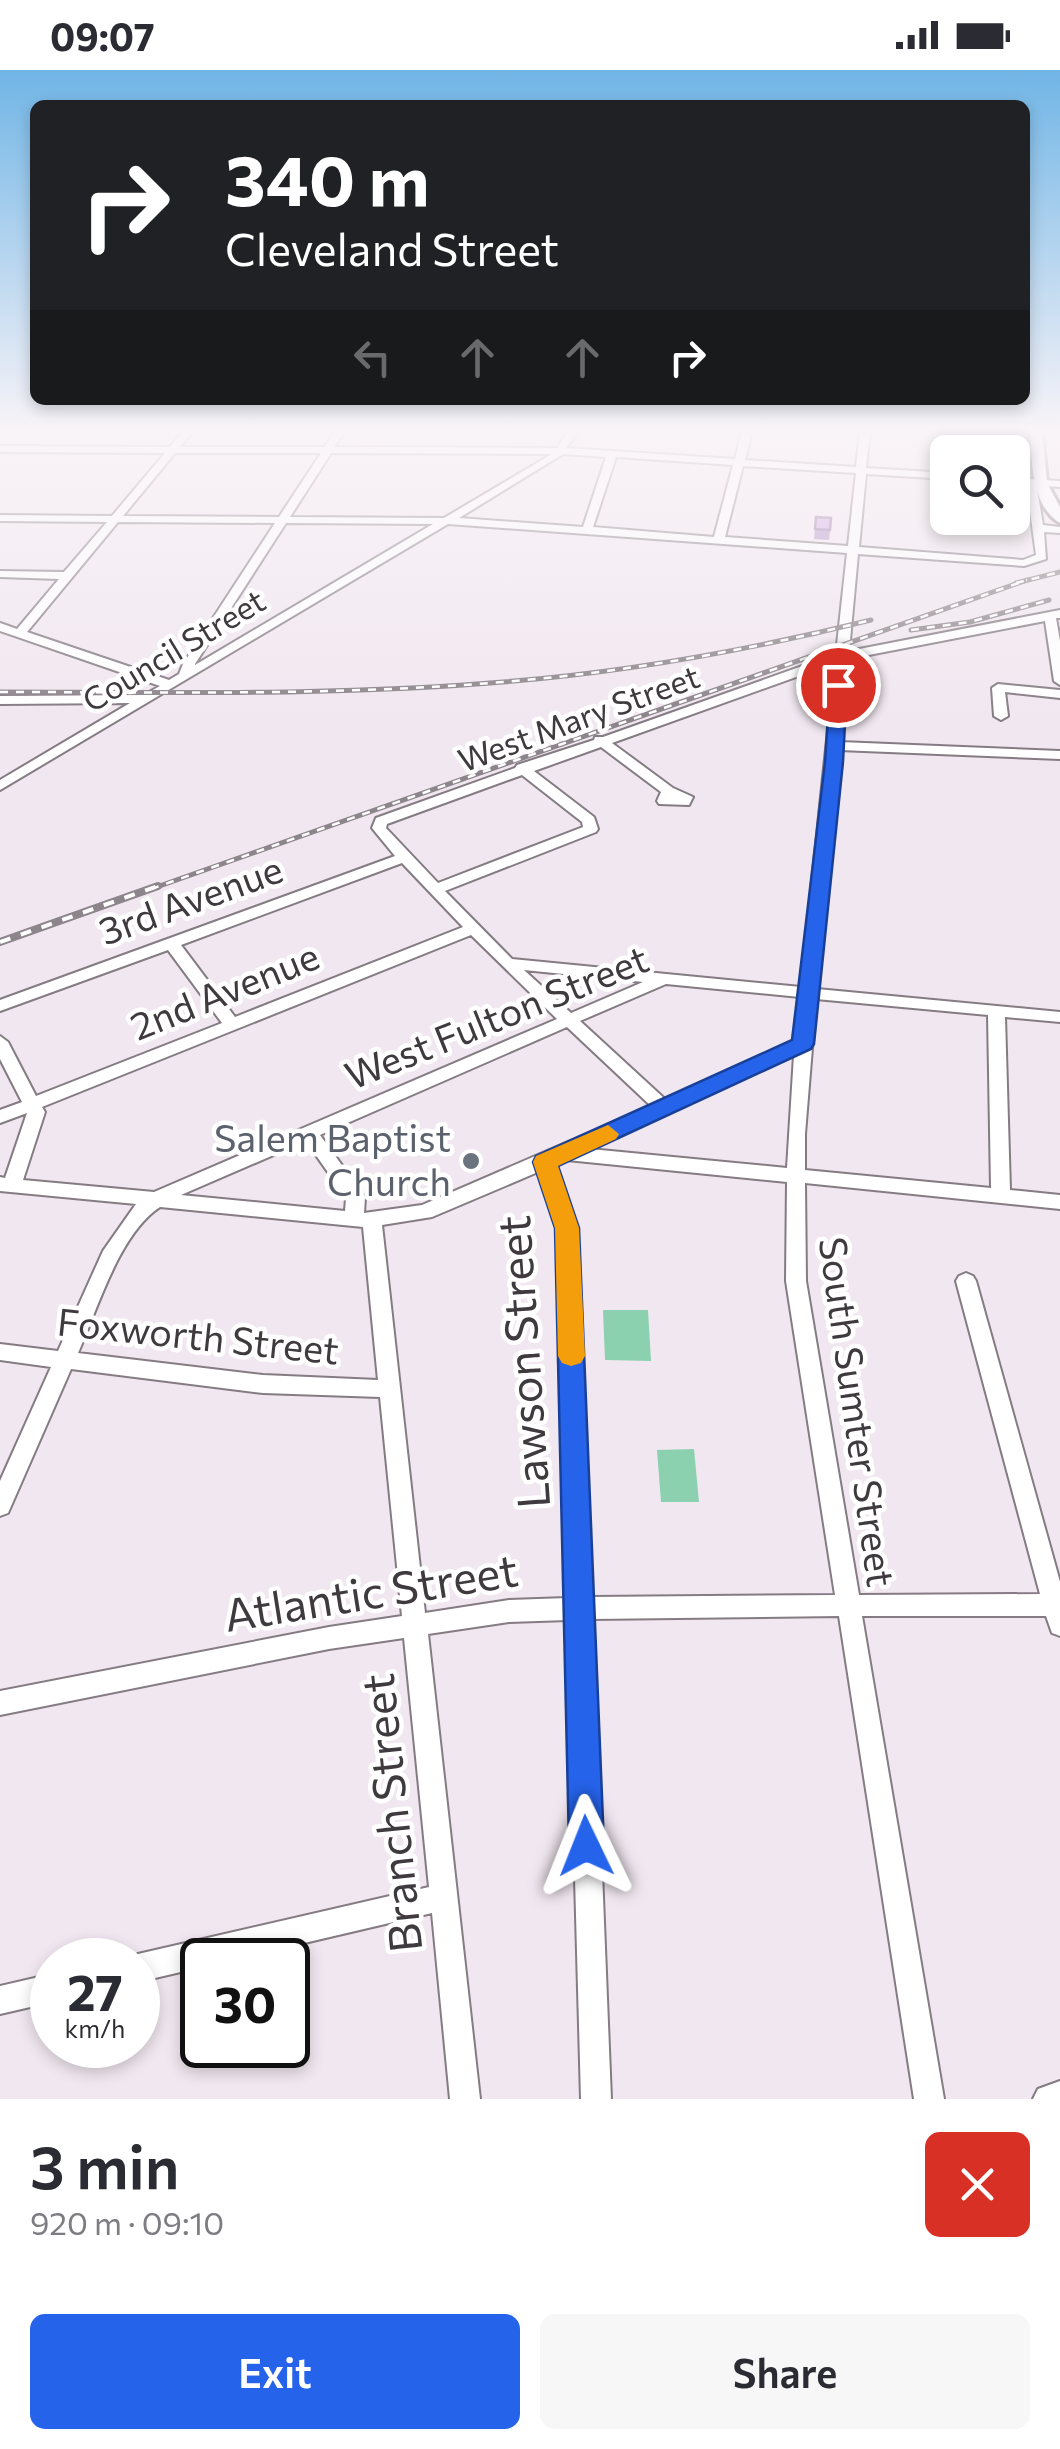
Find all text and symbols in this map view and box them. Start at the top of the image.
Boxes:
text: 09:07 [50,12,155,59]
text: 340 m [225,135,430,220]
icon: right [60,140,190,270]
text: Cleveland Street [225,220,559,275]
icon: left [345,330,400,385]
icon: ahead [450,330,505,385]
icon: ahead [555,330,610,385]
icon: right [660,330,715,385]
map controls [930,435,1030,535]
button: search [930,435,1030,535]
street label: Council Street [74,579,272,719]
pin [796,643,881,728]
street label: West Mary Street [452,655,704,779]
icon: arrive [811,658,866,713]
street label: 3rd Avenue [92,844,288,954]
street label: 2nd Avenue [123,931,325,1049]
street label: West Fulton Street [338,933,655,1098]
place label: Salem Baptist Church [214,1113,451,1204]
marker: Salem Baptist Church [460,1150,482,1172]
street label: Lawson Street [484,1214,559,1511]
street label: South Sumter Street [811,1234,906,1590]
street label: Foxworth Street [55,1296,341,1373]
street label: Atlantic Street [220,1540,521,1641]
street label: Branch Street [348,1671,431,1955]
position arrow [534,1794,638,1898]
speed limit sign: 30 [180,1938,310,2068]
text: 27 [67,1960,123,2021]
text: km/h [65,2013,125,2043]
text: 3 min [30,2128,179,2201]
button: close [925,2132,1030,2237]
text: 920 m · 09:10 [30,2202,224,2242]
button: Exit [30,2314,520,2429]
button: Share [540,2314,1030,2429]

